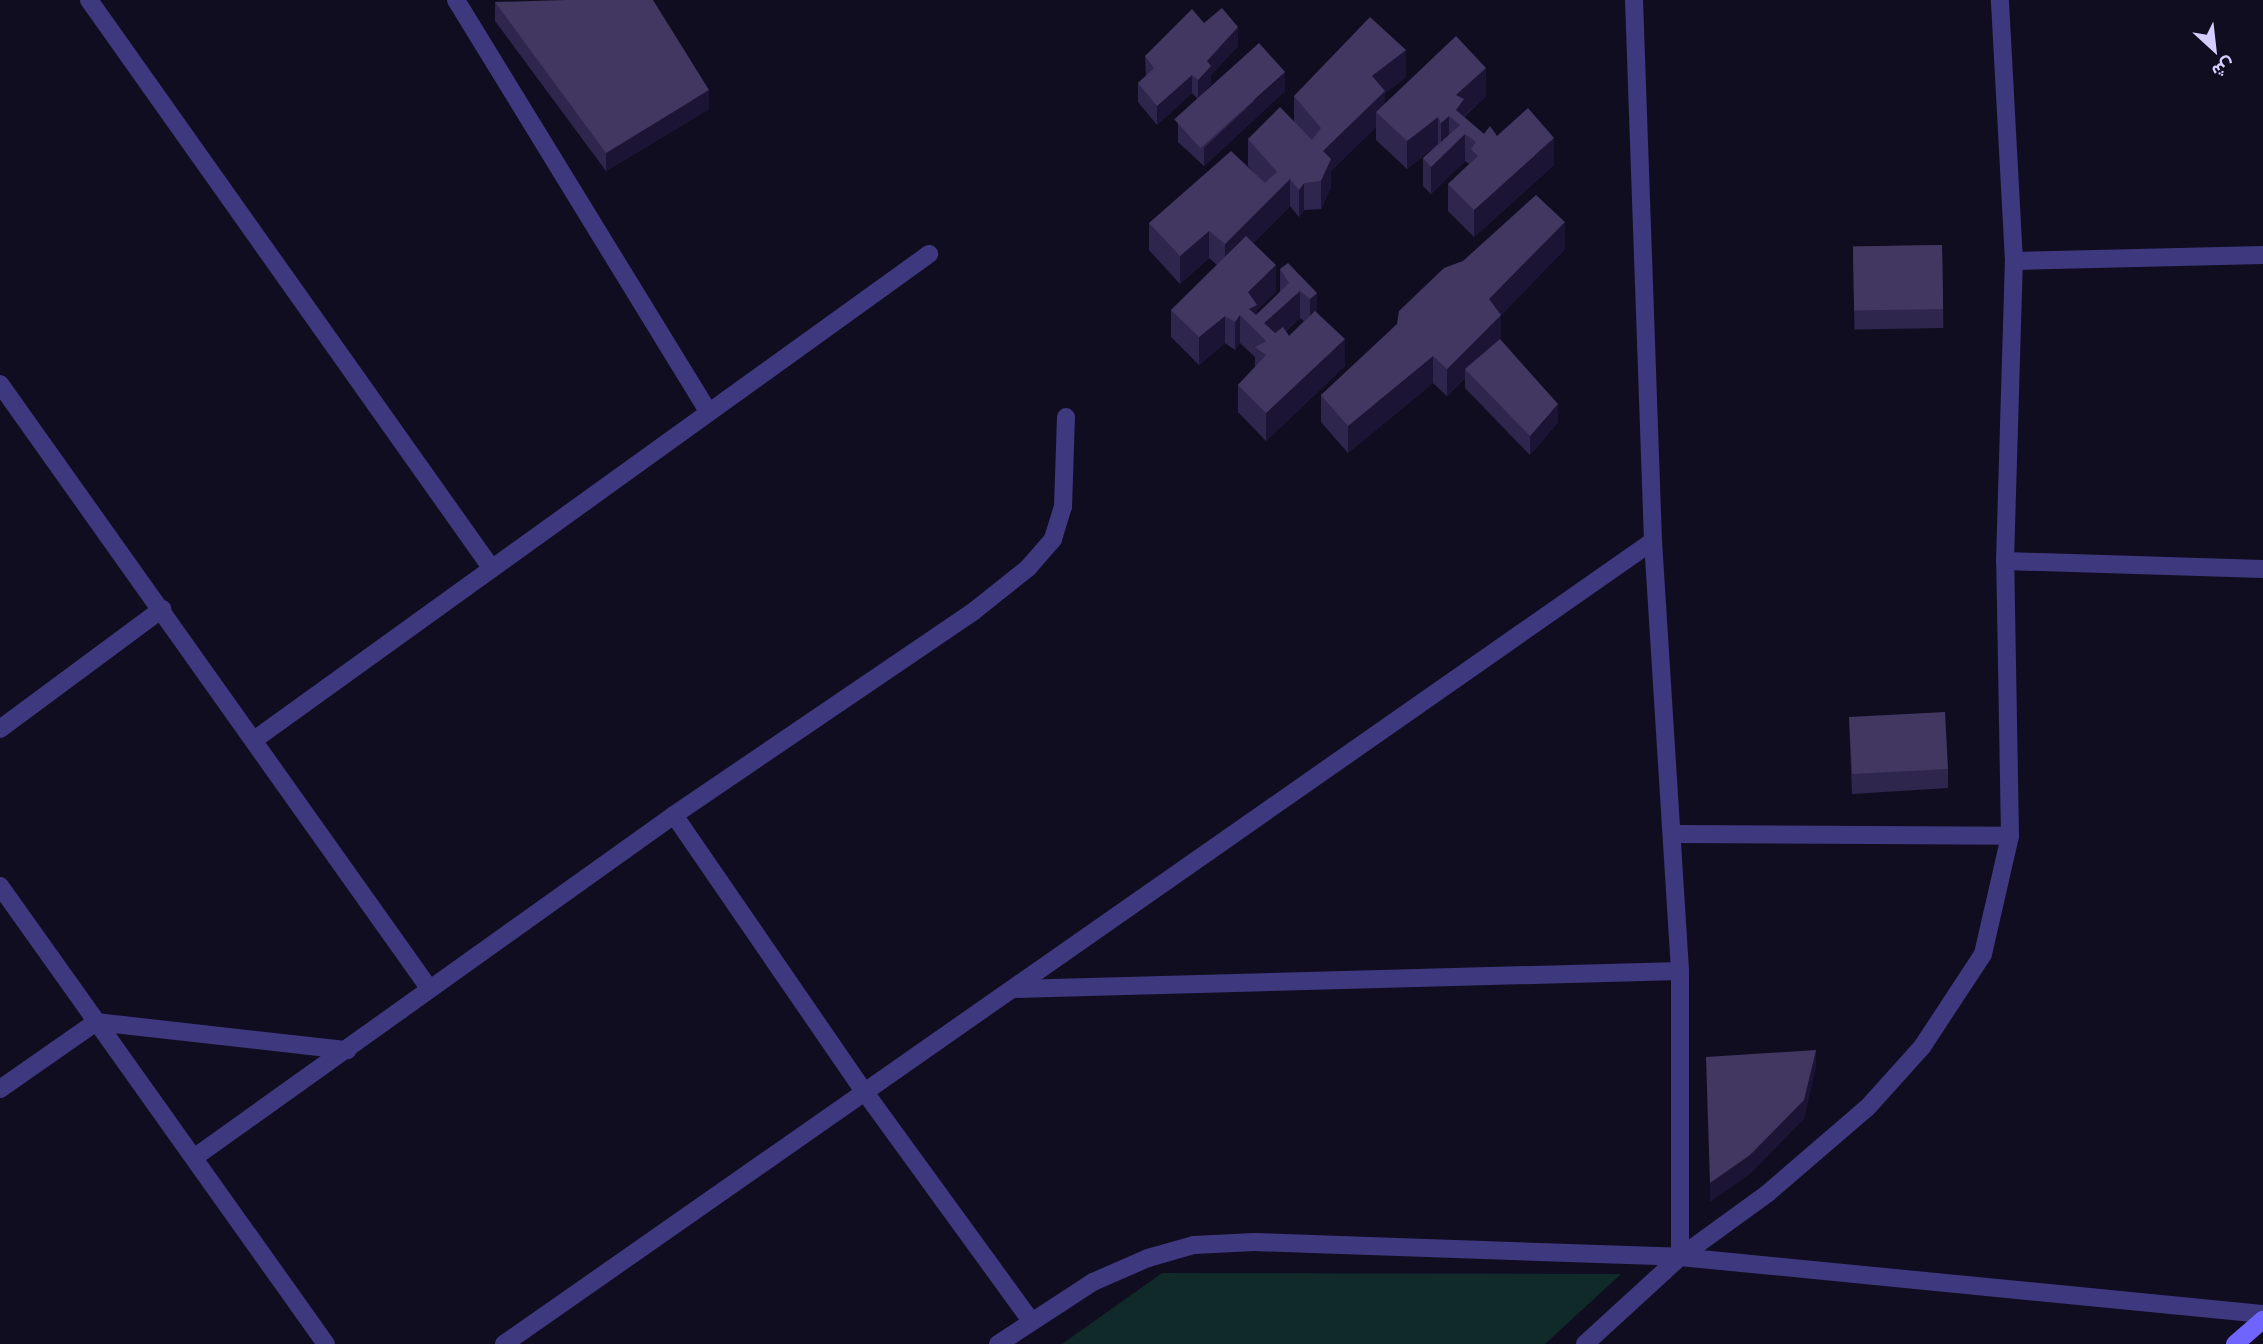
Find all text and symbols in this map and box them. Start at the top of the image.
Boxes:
north arrow [2179,14,2249,84]
text: ش [2208,52,2239,84]

